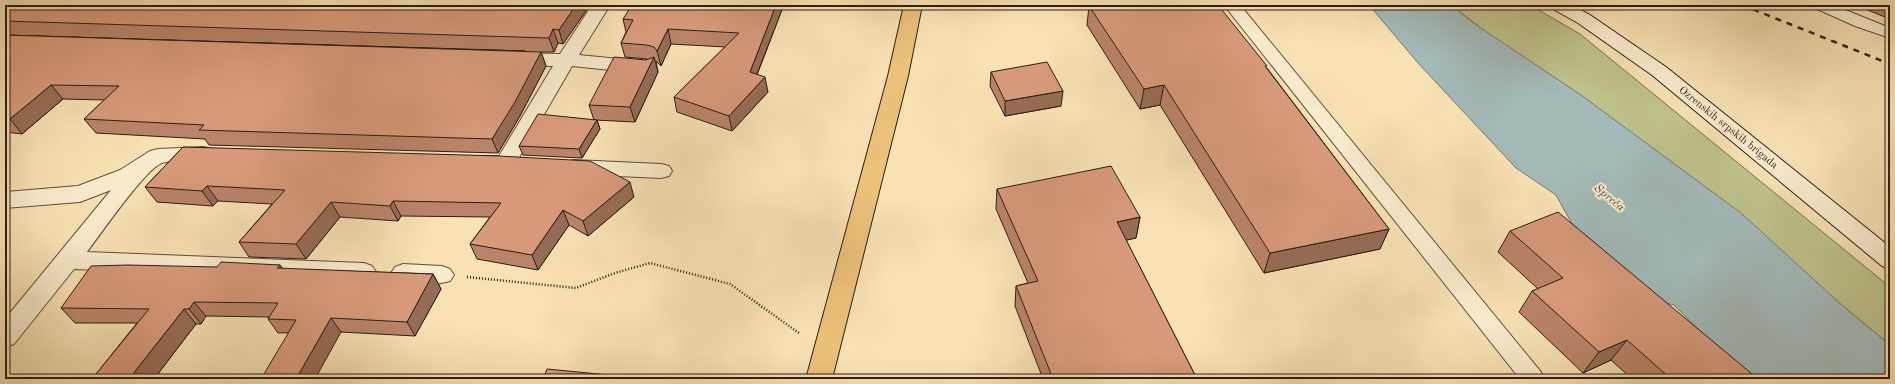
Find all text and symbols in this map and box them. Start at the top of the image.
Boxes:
street label: Ozrenskih srpskih brigada [1676,85,1780,172]
water label: Spreča [1592,181,1628,214]

